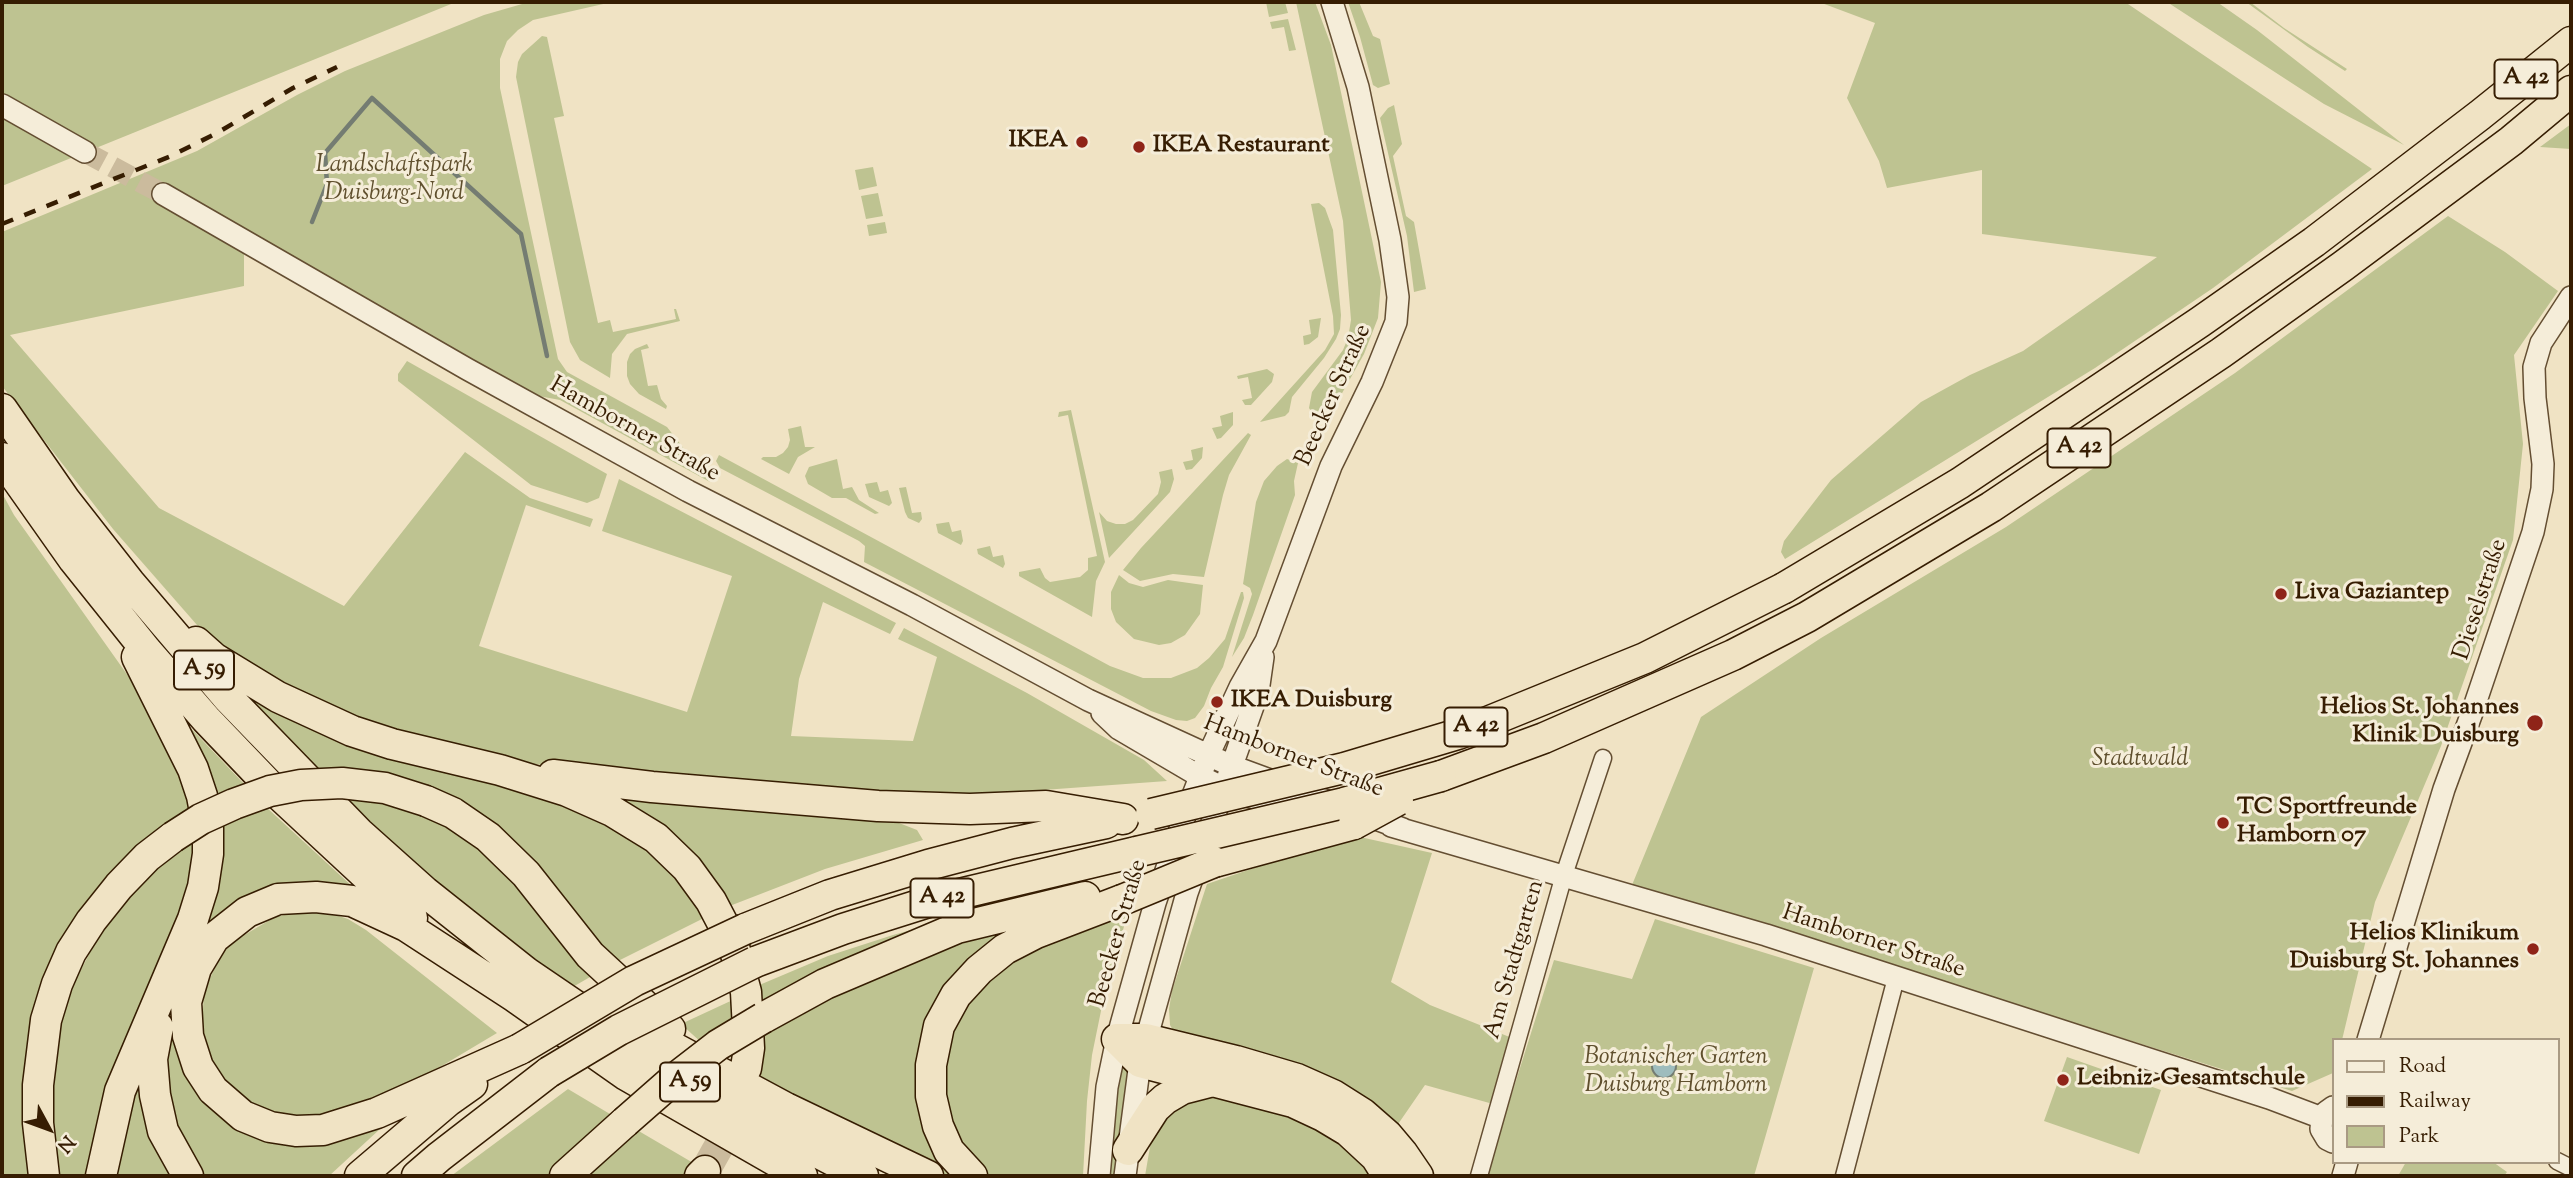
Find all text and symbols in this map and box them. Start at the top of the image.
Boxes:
road number: A 42 [2494,60,2558,99]
place label: IKEA [1009,128,1068,156]
place label: IKEA Restaurant [1153,133,1329,161]
marker: IKEA [1074,134,1090,150]
marker: IKEA Restaurant [1131,139,1147,155]
park label: Landschaftspark Duisburg-Nord [315,153,473,209]
street label: Beecker Straße [1291,320,1379,472]
street label: Hamborner Straße [544,372,724,490]
road number: A 42 [2048,428,2110,468]
street label: Dieselstraße [2449,536,2515,664]
place label: Liva Gaziantep [2295,580,2449,608]
marker: Liva Gaziantep [2273,586,2289,602]
road number: A 59 [174,650,234,690]
place label: IKEA Duisburg [1231,688,1392,716]
marker: IKEA Duisburg [1209,694,1225,710]
place label: Helios St. Johannes Klinik Duisburg [2320,695,2519,751]
road number: A 42 [1444,708,1508,747]
street label: Hamborner Straße [1199,710,1387,806]
marker: Helios St. Johannes Klinik Duisburg [2525,713,2545,733]
park label: Stadtwald [2092,747,2188,775]
place label: TC Sportfreunde Hamborn 07 [2237,795,2417,851]
marker: TC Sportfreunde Hamborn 07 [2215,815,2231,831]
street label: Beecker Straße [1085,857,1155,1011]
street label: Am Stadtgarten [1480,877,1552,1043]
road number: A 42 [911,878,974,917]
street label: Hamborner Straße [1778,900,1968,986]
place label: Helios Klinikum Duisburg St. Johannes [2290,921,2519,977]
marker: Helios Klinikum Duisburg St. Johannes [2525,941,2541,957]
legend [2332,1038,2559,1164]
park label: Botanischer Garten Duisburg Hamborn [1584,1045,1768,1101]
text: Road [2399,1052,2446,1082]
road number: A 59 [660,1063,720,1102]
place label: Leibniz-Gesamtschule [2077,1066,2305,1094]
marker: Leibniz-Gesamtschule [2055,1072,2071,1088]
text: Railway [2399,1087,2471,1117]
north arrow [14,1094,84,1164]
text: Park [2399,1122,2439,1152]
text: N [50,1129,80,1158]

